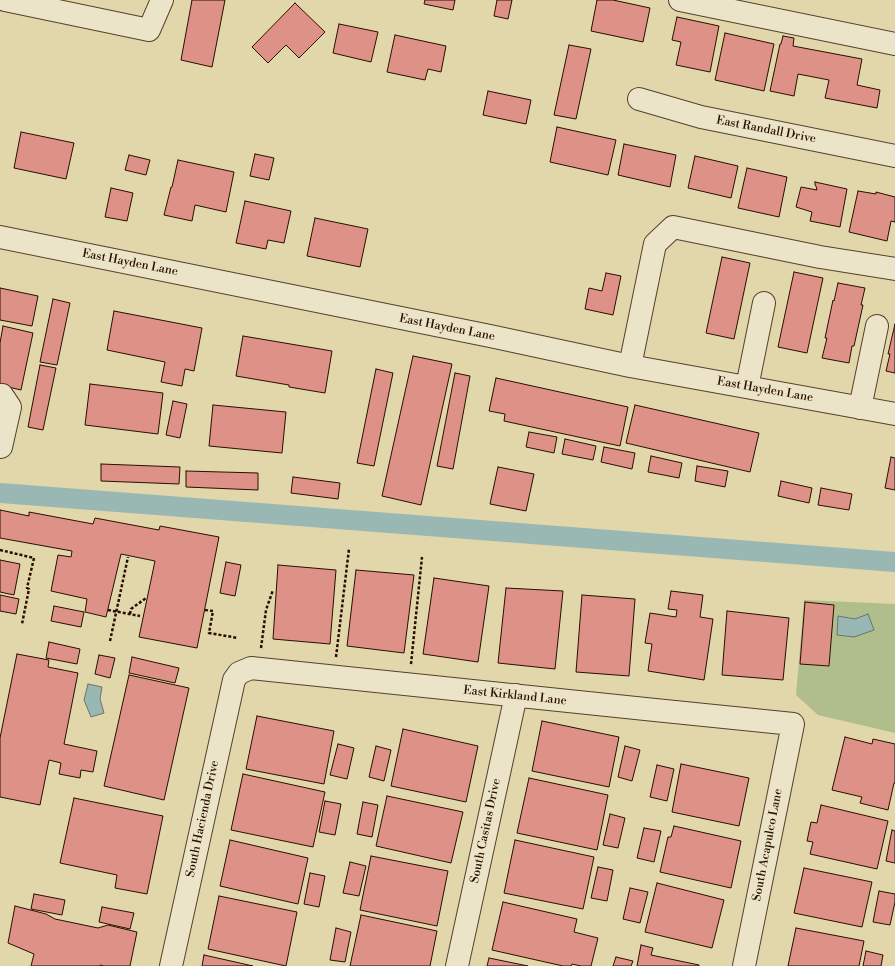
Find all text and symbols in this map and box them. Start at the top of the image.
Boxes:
street label: East Randall Drive [715,113,817,147]
street label: East Hayden Lane [81,247,179,279]
street label: East Hayden Lane [398,312,496,344]
street label: East Hayden Lane [716,374,814,406]
street label: East Kirkland Lane [463,683,567,709]
street label: South Hacienda Drive [184,759,222,879]
street label: South Casitas Drive [468,777,504,885]
street label: South Acapulco Lane [750,788,786,902]

